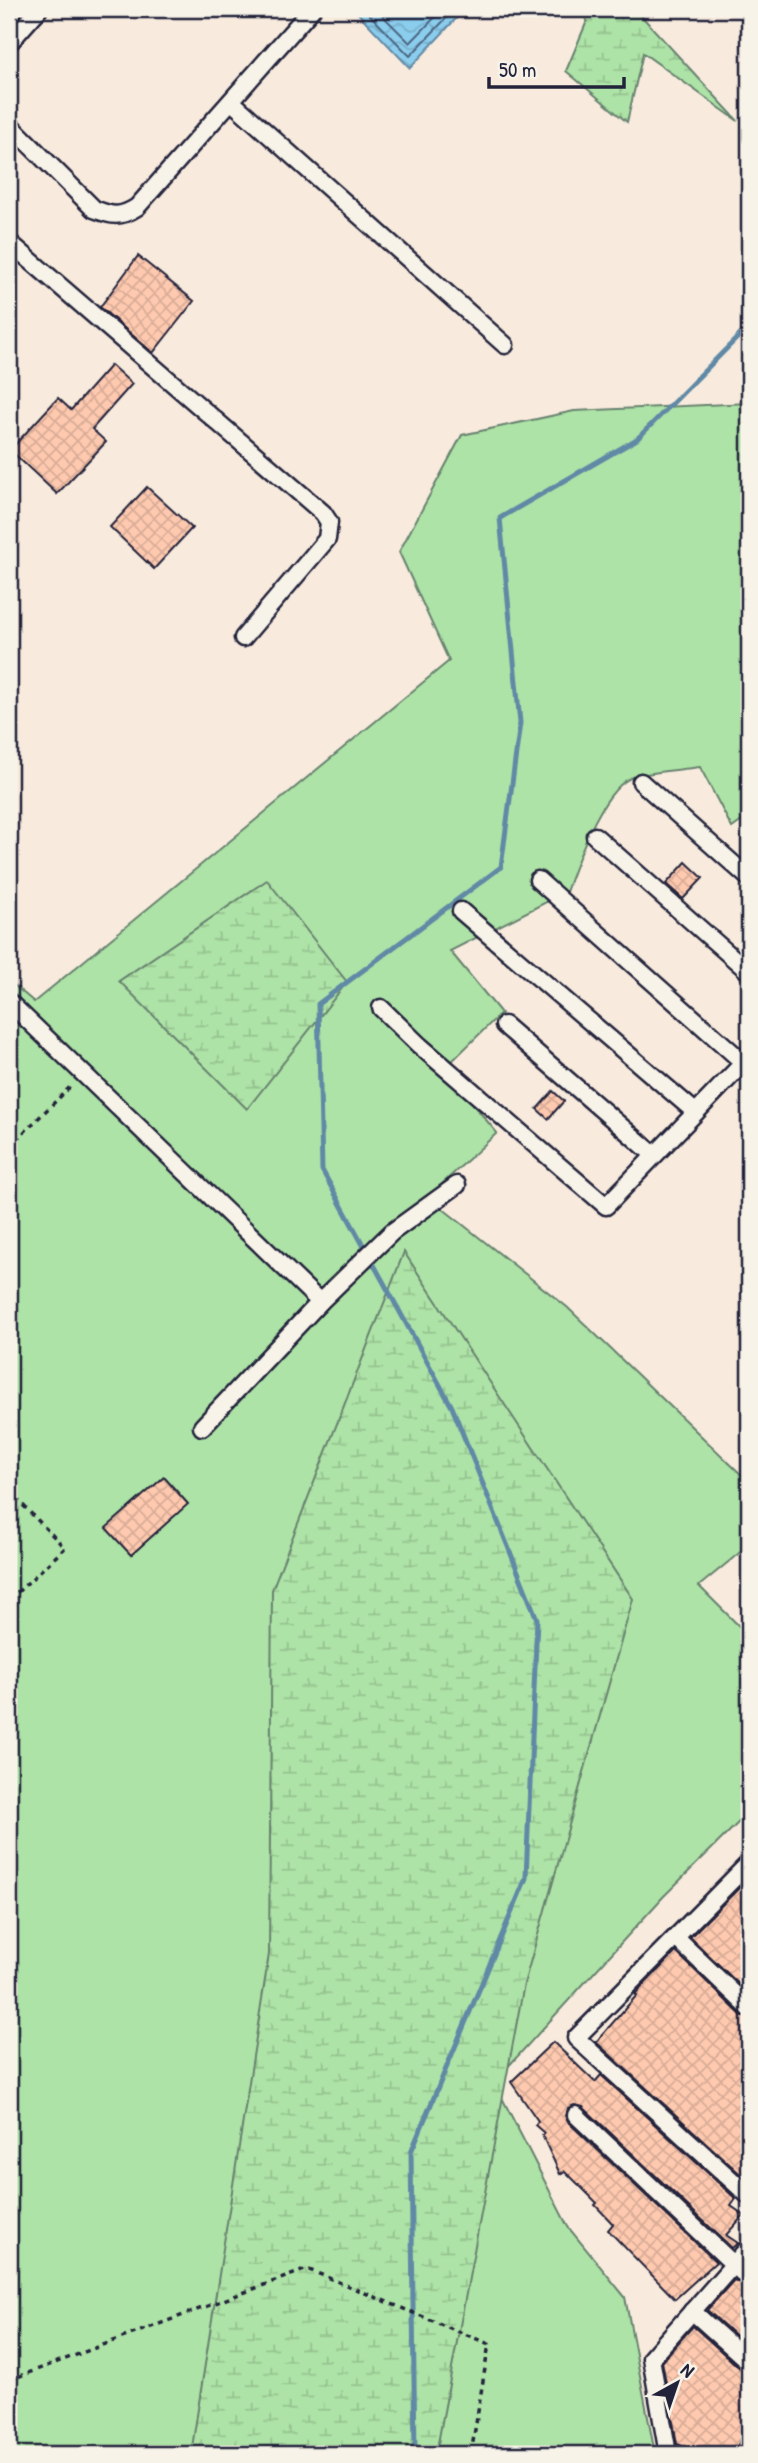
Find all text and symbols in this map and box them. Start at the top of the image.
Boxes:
scale bar [489,46,623,90]
text: 50 m [499,55,536,84]
north arrow [642,2348,712,2418]
text: N [676,2357,700,2383]

